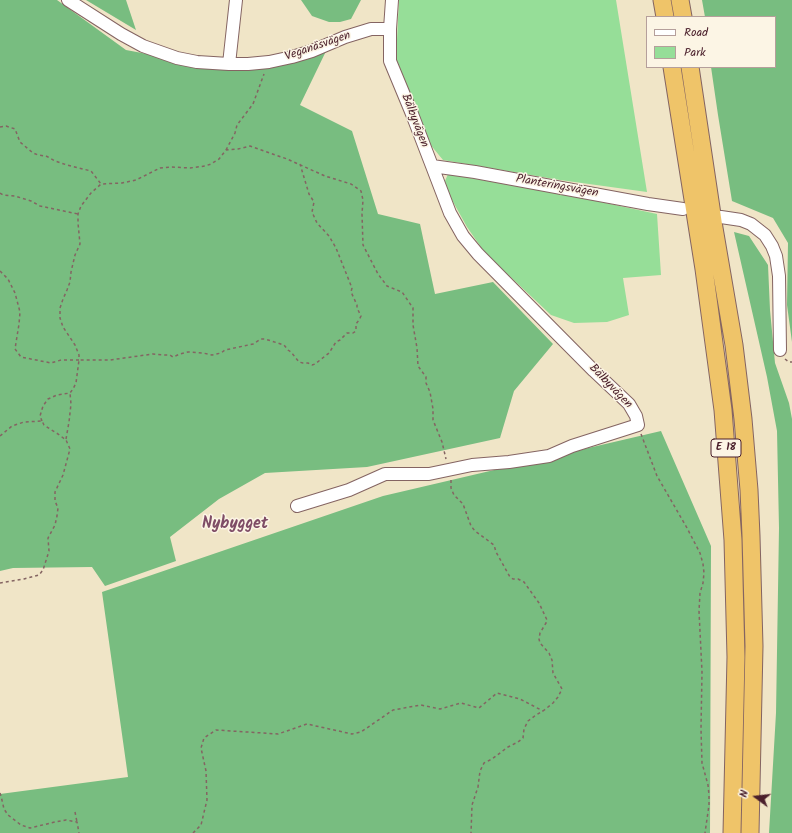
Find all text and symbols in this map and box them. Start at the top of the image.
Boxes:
legend [646,16,776,68]
text: Road [684,23,708,42]
street label: Veganäsvägen [283,29,353,65]
text: Park [684,43,706,62]
street label: Bälbyvägen [397,92,431,150]
street label: Planteringsvägen [514,173,600,201]
street label: Bälbyvägen [585,362,635,412]
road number: E 18 [711,439,741,457]
district label: Nybygget [202,515,268,535]
north arrow [736,777,776,817]
text: N [735,788,754,800]

